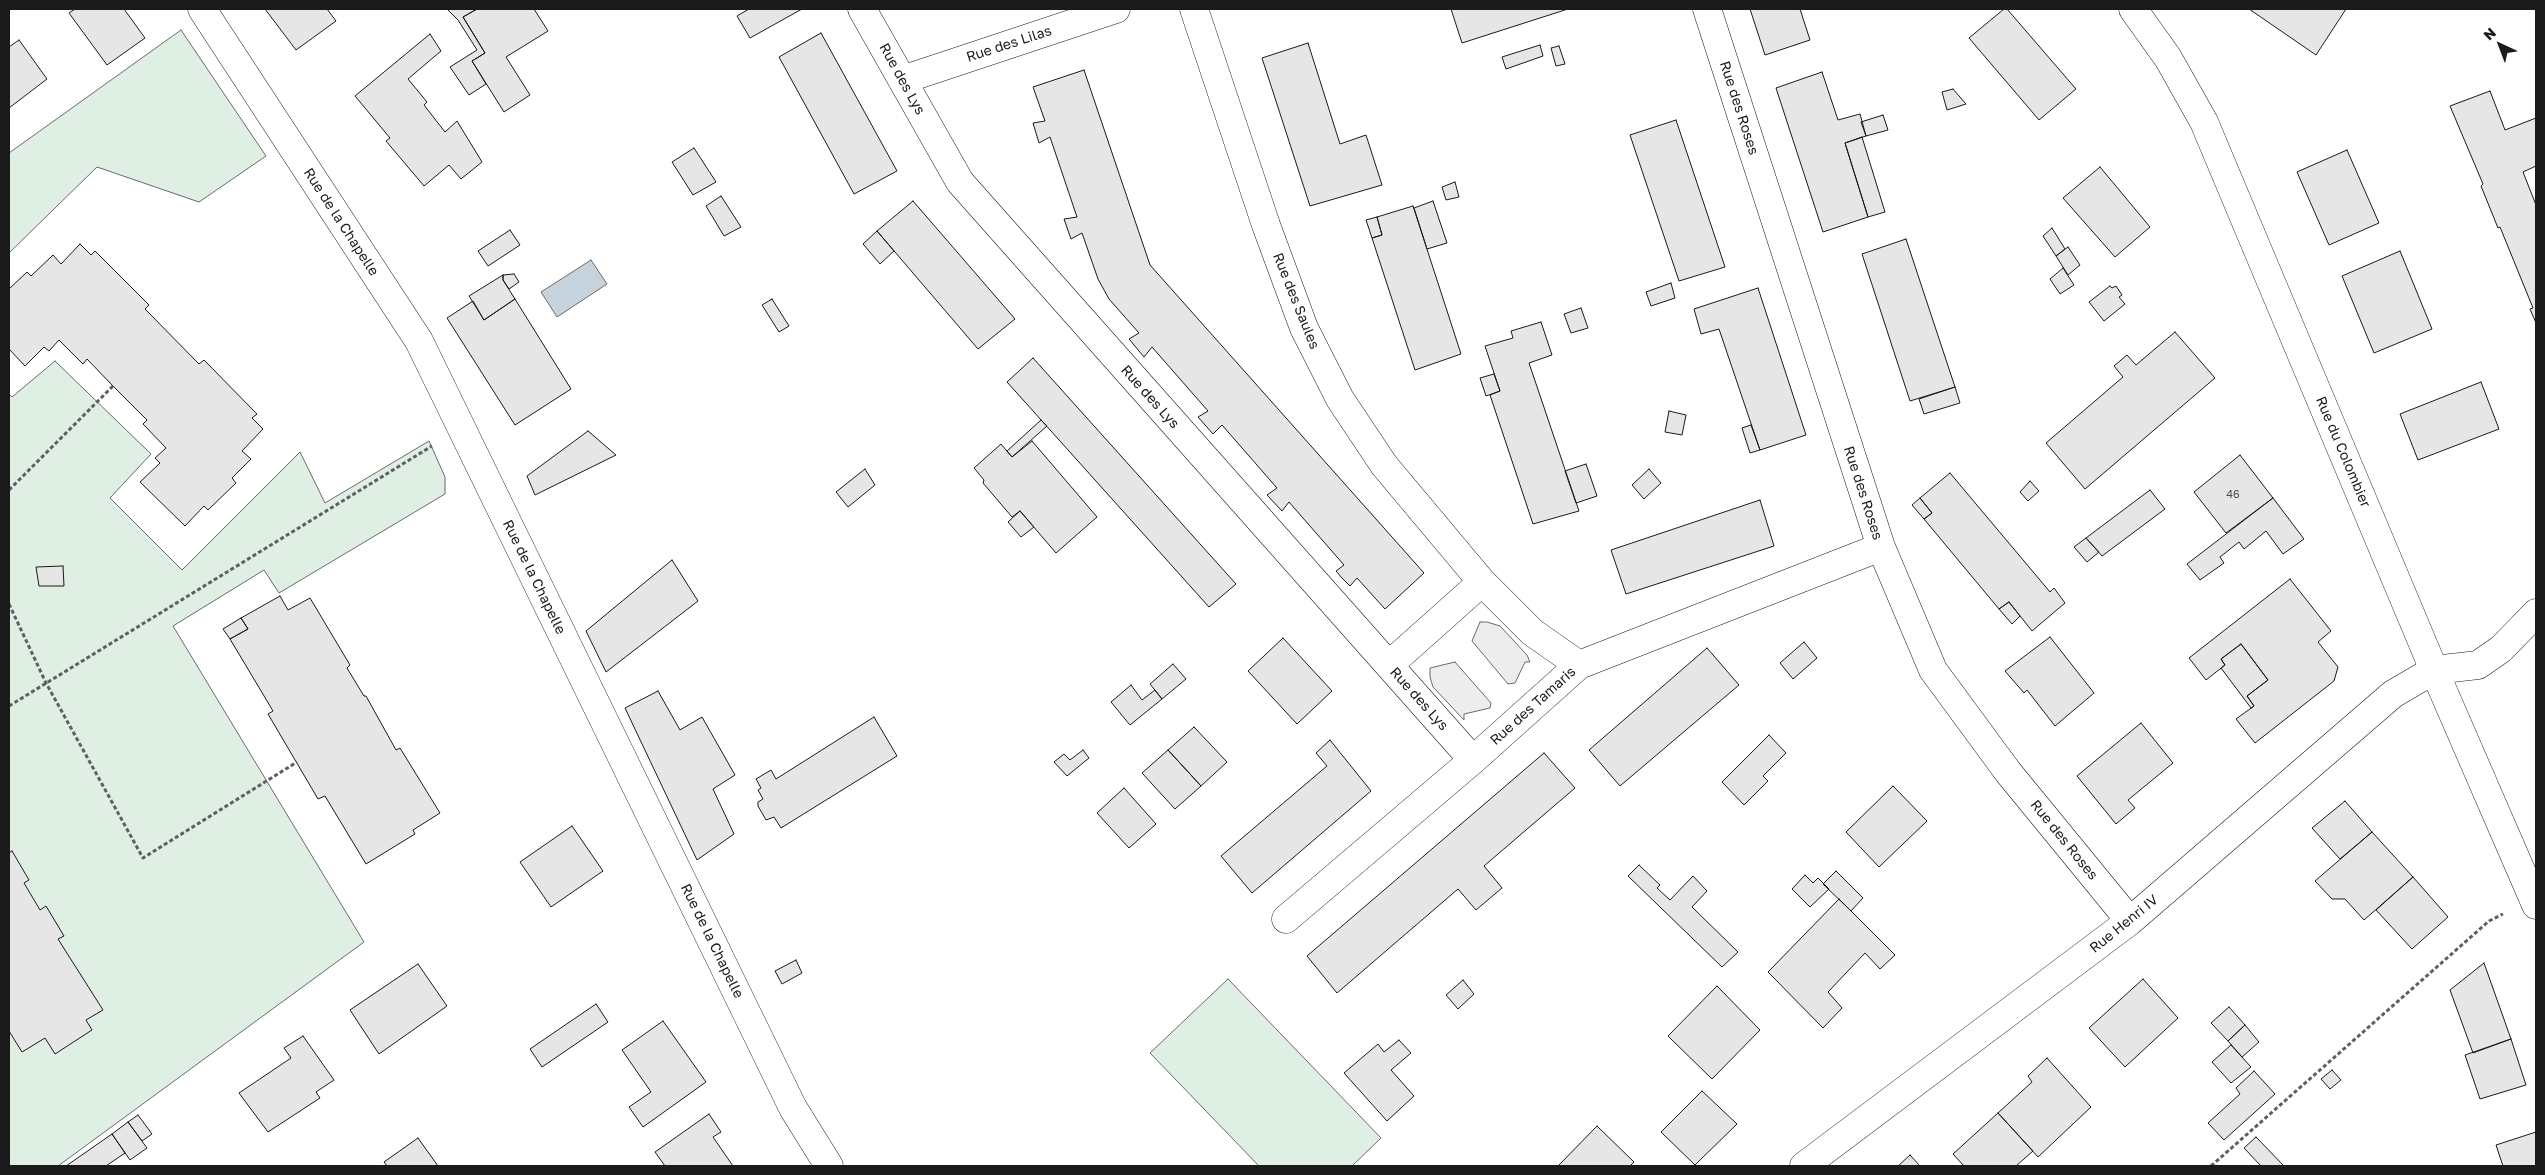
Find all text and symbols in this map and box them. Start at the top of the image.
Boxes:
north arrow [2475,20,2525,70]
street label: Rue des Lilas [964,22,1054,66]
text: N [2480,24,2499,44]
street label: Rue des Lys [875,40,929,118]
street label: Rue des Roses [1716,59,1762,157]
street label: Rue de la Chapelle [300,165,382,279]
street label: Rue des Saules [1269,250,1323,352]
street label: Rue des Lys [1117,362,1183,432]
street label: Rue du Colombier [2312,394,2374,510]
street label: Rue des Roses [1840,444,1886,542]
house number: 46 [2226,488,2240,502]
street label: Rue de la Chapelle [499,517,569,637]
street label: Rue des Tamaris [1487,663,1579,749]
street label: Rue des Lys [1386,664,1452,734]
street label: Rue des Roses [2027,797,2101,883]
street label: Rue de la Chapelle [677,881,747,1001]
street label: Rue Henri IV [2086,891,2162,957]

